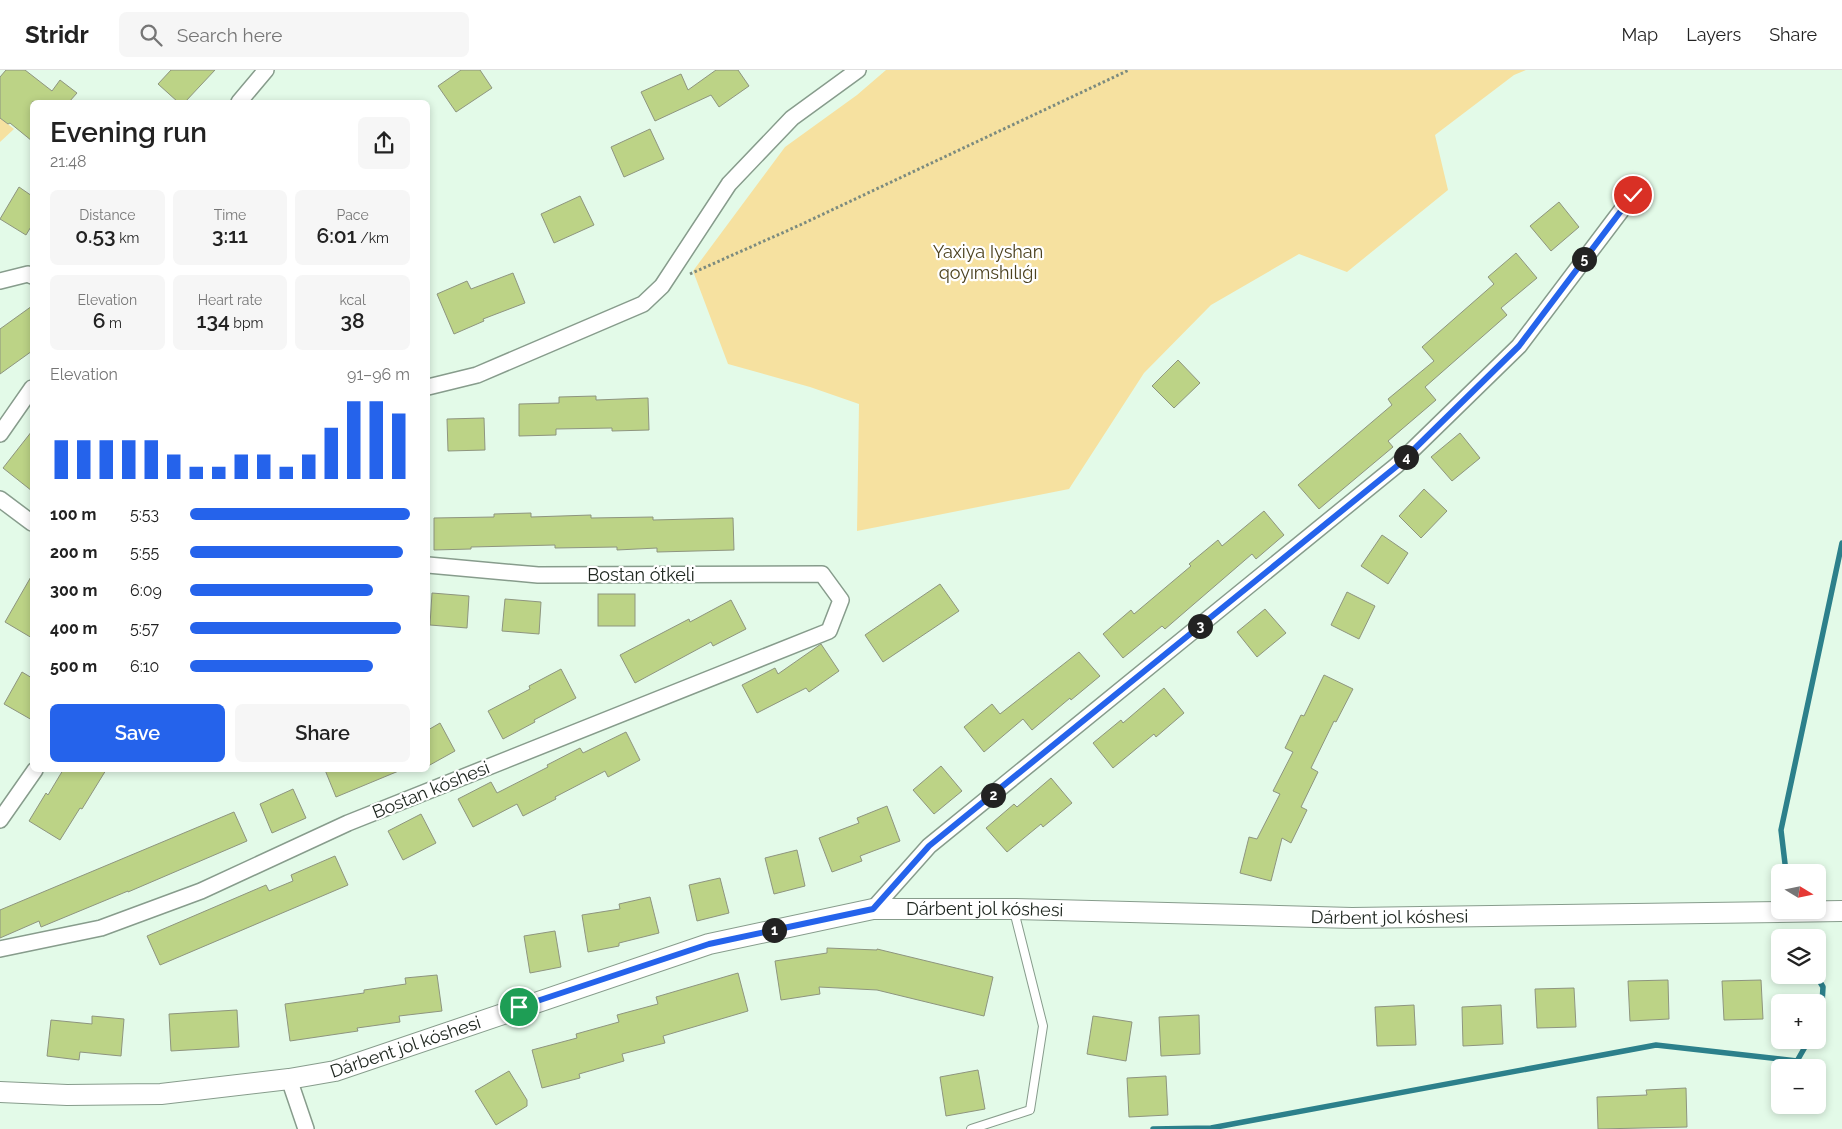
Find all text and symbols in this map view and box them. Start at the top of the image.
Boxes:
search box [119,12,469,57]
text: Stridr [25,20,89,49]
icon: search [137,21,165,49]
text: Search here [177,24,282,46]
text: Map [1622,24,1658,45]
text: Layers [1686,24,1741,45]
text: Share [1769,24,1817,45]
text: Evening run [50,116,207,149]
button: share [358,117,410,169]
text: 21:48 [50,152,86,171]
pin [1612,174,1654,216]
icon: check [1619,181,1647,209]
text: Distance [79,207,135,223]
text: Time [214,207,246,223]
text: Pace [337,207,369,223]
text: 0.53 [75,223,116,248]
text: 3:11 [212,223,248,248]
text: 6:01 [316,223,357,248]
text: km [116,230,139,246]
text: /km [357,230,389,246]
park label: Yaxiya Iyshan qoyımshılıǵı [933,241,1043,283]
pin: 5 [1572,246,1596,272]
text: 5 [1581,251,1588,267]
text: Elevation [78,292,137,308]
text: Heart rate [198,292,262,308]
text: kcal [340,292,366,308]
text: 6 [93,308,105,333]
text: 134 [197,308,230,333]
text: 38 [341,308,365,333]
text: m [105,315,122,331]
text: bpm [230,315,263,331]
text: Elevation [50,365,118,384]
text: 91–96 m [347,365,410,384]
pin: 4 [1394,444,1418,470]
text: 4 [1403,449,1411,465]
text: 100 m [50,505,96,524]
text: 5:53 [130,505,159,524]
text: 200 m [50,543,97,562]
text: 5:55 [130,543,159,562]
street label: Bostan ótkeli [587,564,695,585]
text: 300 m [50,581,97,600]
text: 6:09 [130,581,162,600]
pin: 3 [1188,614,1212,638]
text: 3 [1197,618,1204,634]
text: 400 m [50,619,98,638]
text: 5:57 [130,619,159,638]
text: 500 m [50,657,97,676]
text: 6:10 [130,657,159,676]
button: Save [50,704,225,762]
button: Share [235,704,410,762]
street label: Bostan kóshesi [369,756,492,823]
pin: 2 [980,782,1006,808]
text: 2 [990,787,997,803]
north arrow [1771,864,1826,919]
map controls [1771,864,1826,1114]
street label: Dárbent jol kóshesi [906,898,1064,920]
street label: Dárbent jol kóshesi [1311,905,1469,928]
pin: 1 [762,918,786,942]
text: 1 [771,922,778,938]
button: layers [1771,929,1826,984]
pin [498,986,540,1028]
icon: arrive [505,993,533,1021]
button: + [1771,994,1826,1049]
street label: Dárbent jol kóshesi [327,1011,483,1082]
button: − [1771,1059,1826,1114]

